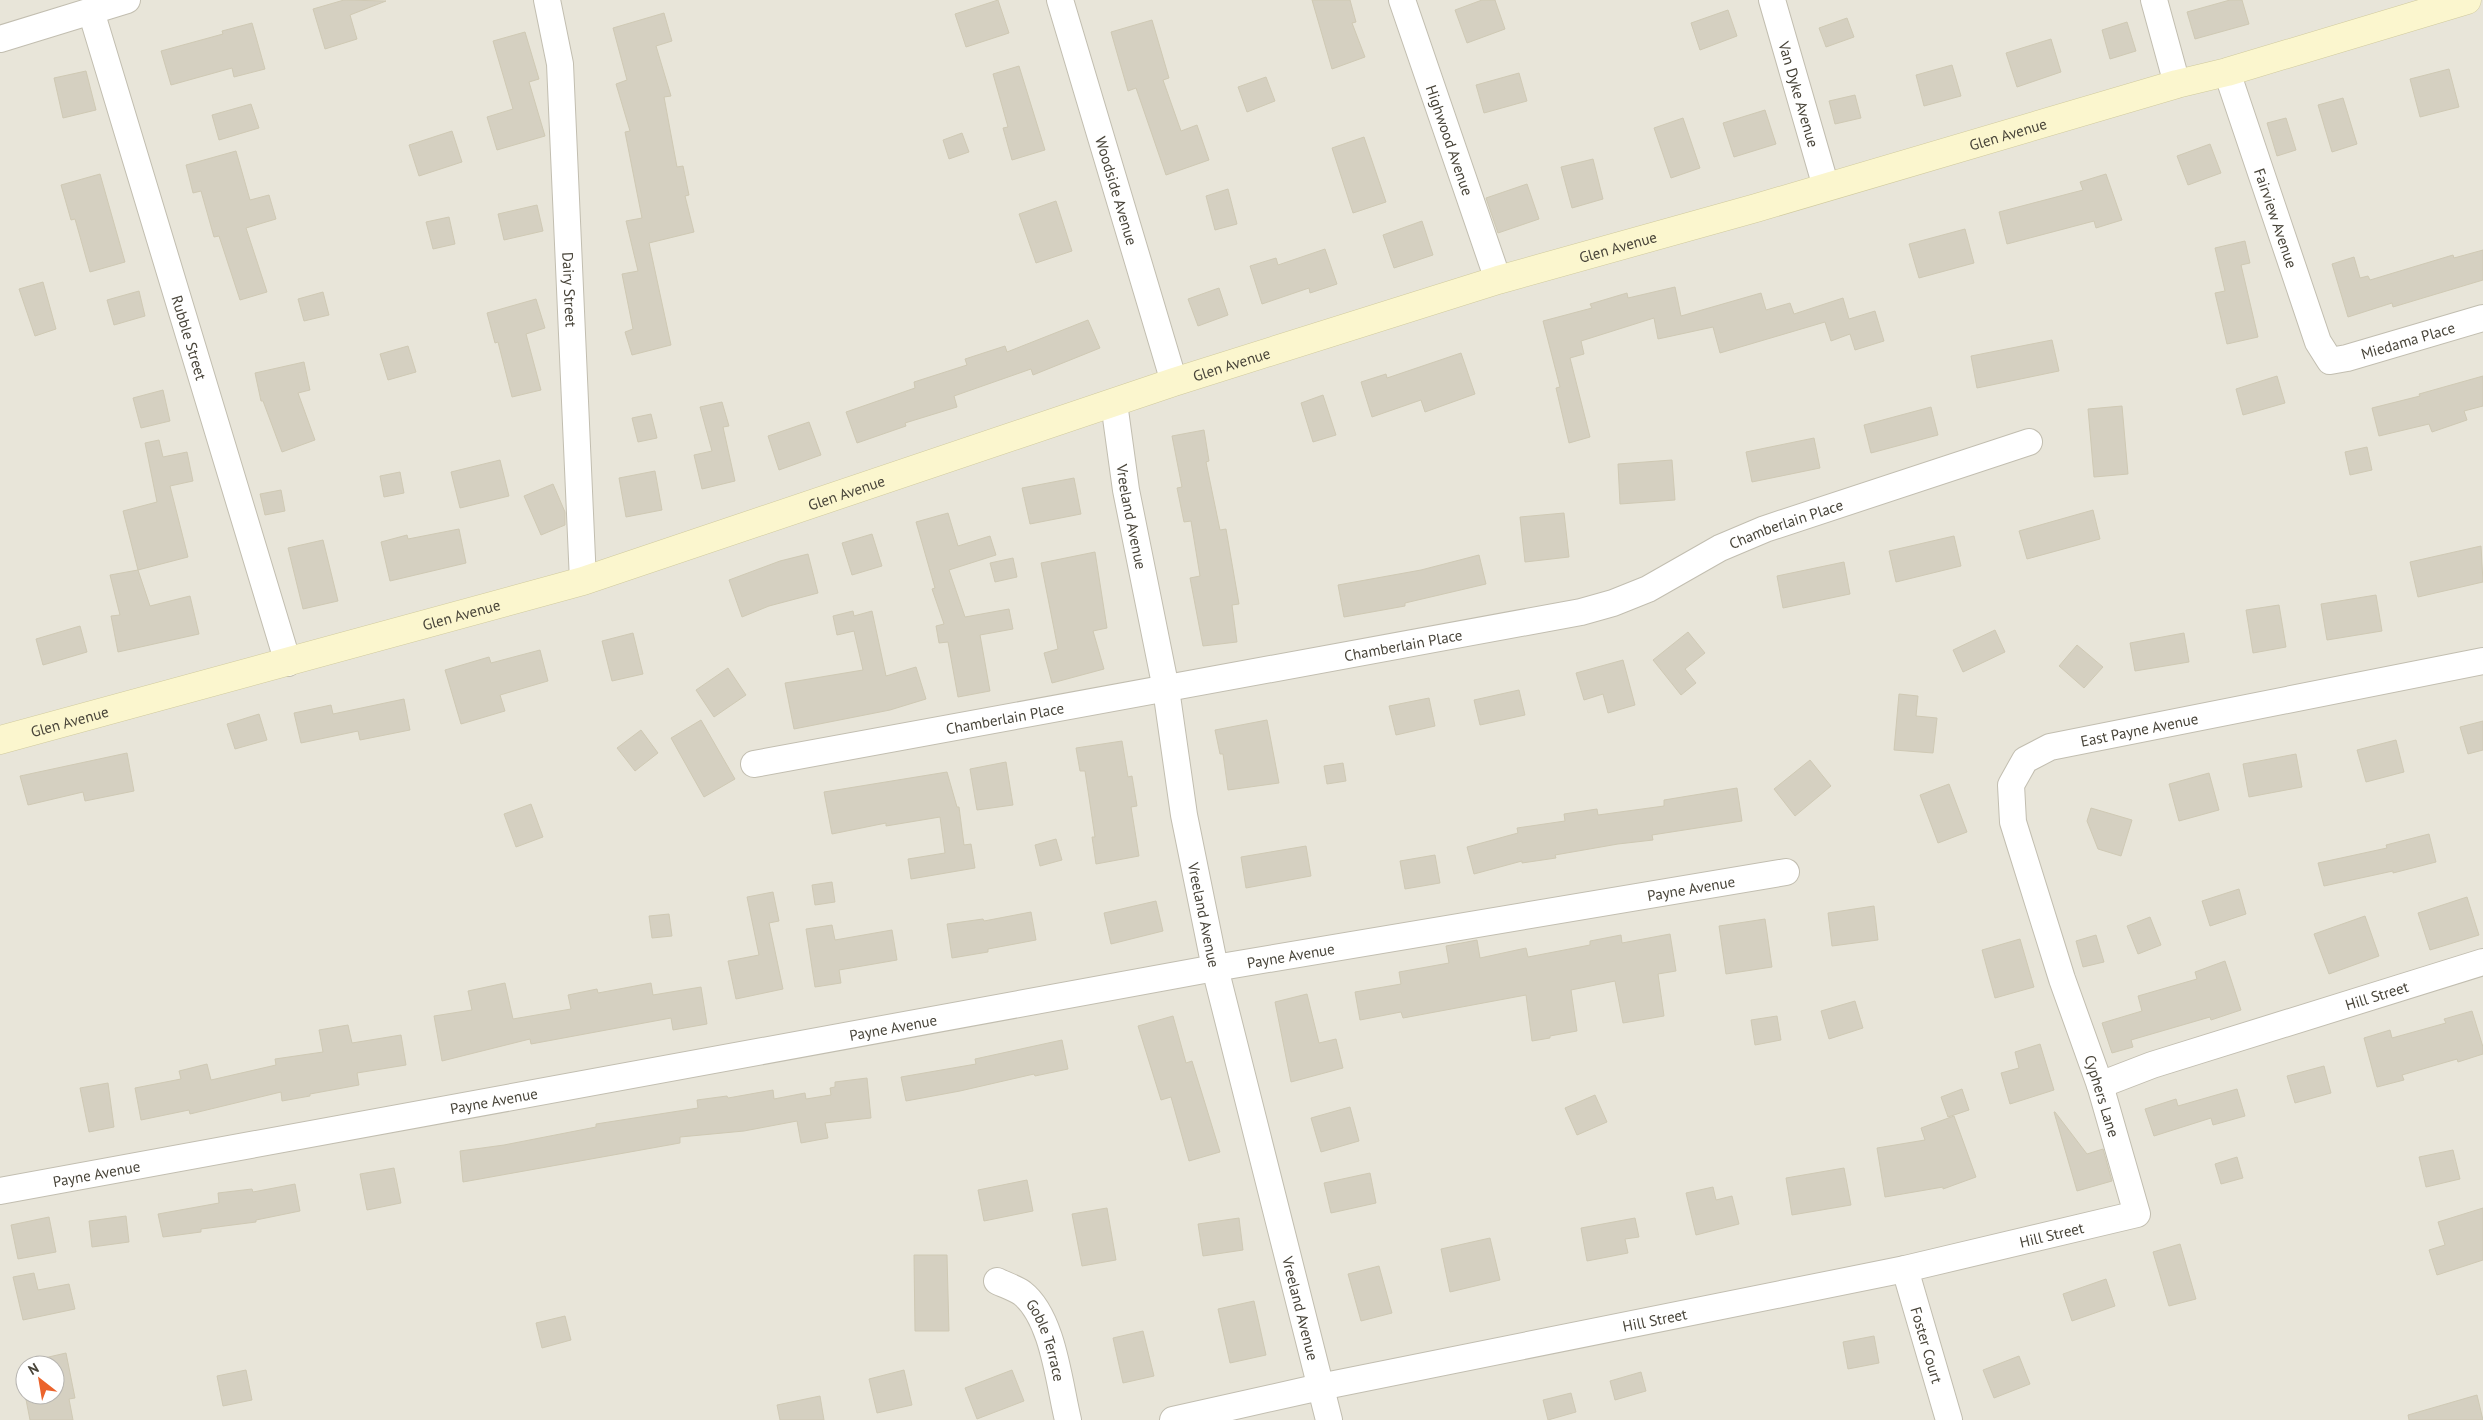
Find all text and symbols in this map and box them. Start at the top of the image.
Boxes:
street label: Van Dyke Avenue [1775,38,1823,149]
street label: Highwood Avenue [1422,82,1478,198]
street label: Glen Avenue [1967,113,2049,154]
street label: Woodside Avenue [1092,134,1142,247]
street label: Fairview Avenue [2251,166,2302,270]
street label: Glen Avenue [1577,227,1659,266]
street label: Dairy Street [559,251,581,327]
street label: Rubble Street [168,293,211,382]
street label: Miedama Place [2359,317,2457,363]
street label: Glen Avenue [1190,343,1272,385]
street label: Vreeland Avenue [1113,462,1151,571]
street label: Glen Avenue [805,471,887,514]
street label: Chamberlain Place [1726,495,1845,553]
street label: Glen Avenue [420,595,502,634]
street label: Chamberlain Place [1343,625,1464,665]
street label: Chamberlain Place [944,698,1065,738]
street label: Glen Avenue [28,701,110,741]
street label: East Payne Avenue [2079,708,2200,750]
street label: Vreeland Avenue [1184,860,1224,969]
street label: Payne Avenue [1646,871,1736,905]
street label: Payne Avenue [1245,939,1336,972]
street label: Hill Street [2343,976,2411,1014]
street label: Payne Avenue [848,1010,938,1044]
street label: Cyphers Lane [2080,1053,2124,1139]
street label: Payne Avenue [448,1083,539,1118]
street label: Payne Avenue [51,1156,142,1191]
street label: Hill Street [2018,1217,2085,1251]
street label: Vreeland Avenue [1278,1253,1323,1362]
street label: Goble Terrace [1022,1295,1069,1383]
street label: Hill Street [1621,1304,1688,1335]
street label: Foster Court [1907,1304,1947,1385]
north arrow [15,1355,65,1405]
text: N [25,1359,42,1379]

